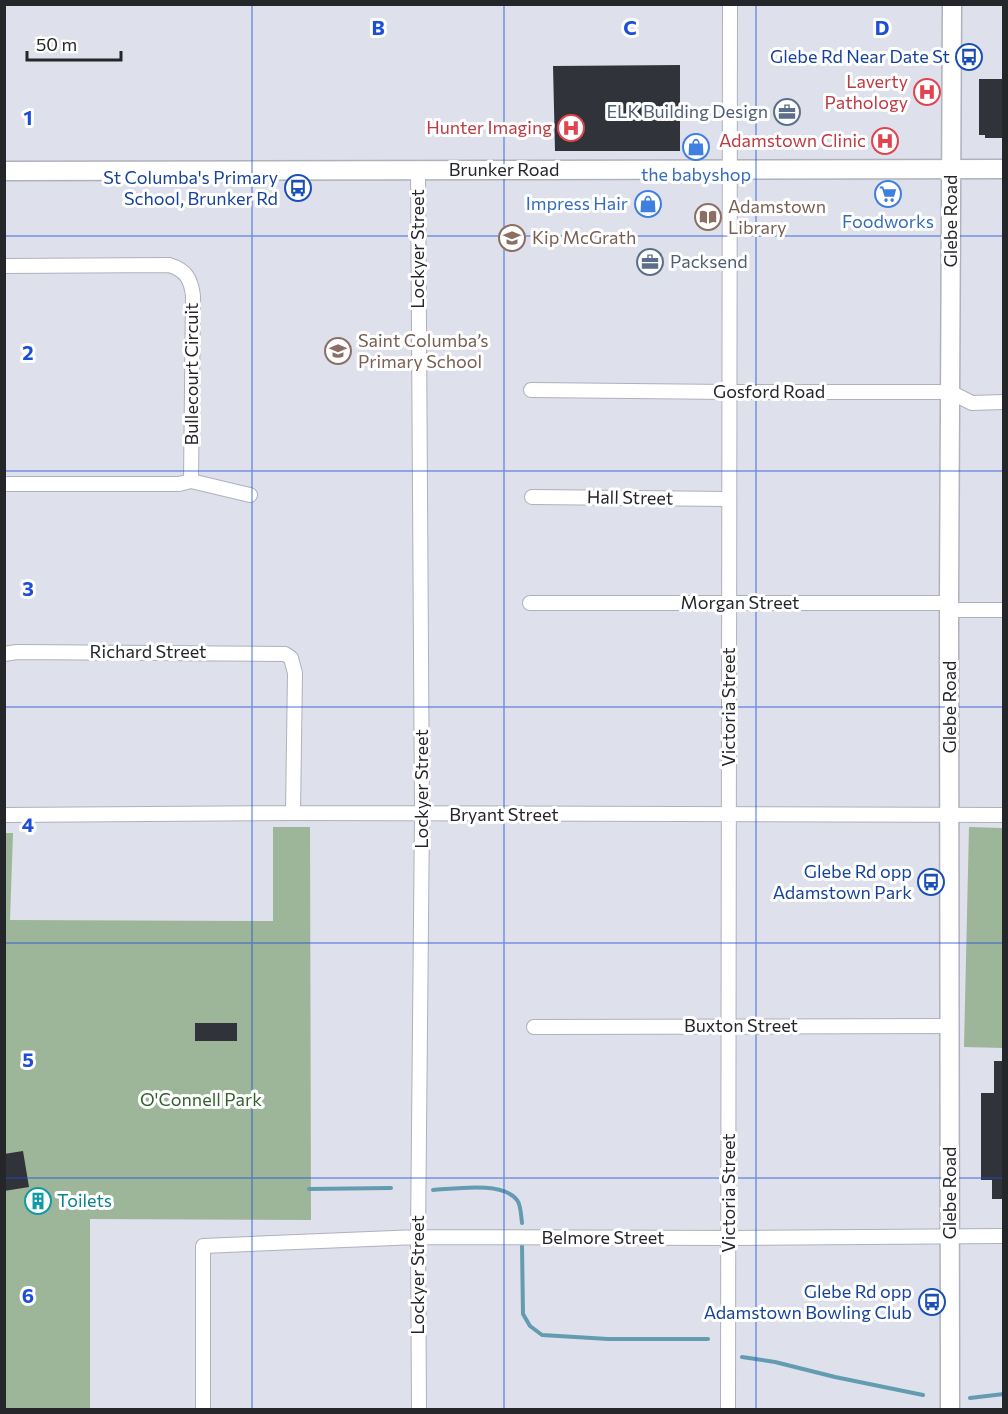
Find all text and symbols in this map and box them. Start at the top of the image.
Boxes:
text: B [371,15,385,39]
text: C [623,15,637,39]
text: D [875,15,889,39]
scale bar [27,24,122,62]
text: 50 m [36,33,77,55]
bus stop icon: Glebe Rd Near Date St [954,42,984,72]
place label: Glebe Rd Near Date St [770,45,950,67]
place label: Laverty Pathology [824,70,908,113]
hospital icon: Laverty Pathology [912,77,942,107]
office icon: ELK Building Design [772,97,802,127]
place label: ELK Building Design [606,100,768,122]
text: 1 [23,105,33,129]
hospital icon: Hunter Imaging [556,113,586,143]
place label: Hunter Imaging [426,116,552,138]
hospital icon: Adamstown Clinic [870,126,900,156]
place label: Adamstown Clinic [719,129,866,151]
shop icon: the babyshop [681,132,711,162]
street label: Brunker Road [449,158,559,180]
place label: the babyshop [641,163,751,185]
place label: St Columba's Primary School, Brunker Rd [103,166,278,209]
bus stop icon: St Columba's Primary School, Brunker Rd [283,173,313,203]
street label: Glebe Road [939,175,961,267]
supermarket icon: Foodworks [873,179,903,209]
street label: Lockyer Street [406,189,428,309]
shop icon: Impress Hair [633,189,663,219]
place label: Impress Hair [526,192,628,214]
place label: Adamstown Library [728,195,826,238]
library icon: Adamstown Library [693,202,723,232]
place label: Foodworks [842,210,934,232]
school or university icon: Kip McGrath [497,223,527,253]
place label: Kip McGrath [532,226,636,248]
office icon: Packsend [635,247,665,277]
place label: Packsend [670,250,748,272]
street label: Bullecourt Circuit [180,303,202,445]
place label: Saint Columba’s Primary School [358,329,488,372]
school or university icon: Saint Columba’s Primary School [323,336,353,366]
text: 2 [22,340,34,364]
street label: Gosford Road [713,380,825,402]
street label: Hall Street [587,485,673,509]
text: 3 [22,576,34,600]
street label: Morgan Street [681,591,799,613]
street label: Richard Street [90,640,206,662]
street label: Victoria Street [717,647,739,767]
street label: Glebe Road [938,661,960,753]
street label: Lockyer Street [410,729,432,849]
street label: Bryant Street [449,803,559,825]
text: 4 [22,812,34,836]
place label: Glebe Rd opp Adamstown Park [773,860,912,903]
bus stop icon: Glebe Rd opp Adamstown Park [916,867,946,897]
street label: Buxton Street [684,1014,798,1036]
text: 5 [22,1047,34,1071]
park label: O'Connell Park [140,1088,262,1110]
street label: Victoria Street [717,1133,739,1253]
street label: Glebe Road [938,1147,960,1239]
building icon: Toilets [23,1186,53,1216]
place label: Toilets [57,1189,112,1211]
street label: Lockyer Street [406,1215,428,1335]
street label: Belmore Street [542,1226,664,1248]
place label: Glebe Rd opp Adamstown Bowling Club [704,1280,912,1323]
text: 6 [22,1283,34,1307]
bus stop icon: Glebe Rd opp Adamstown Bowling Club [917,1287,947,1317]

